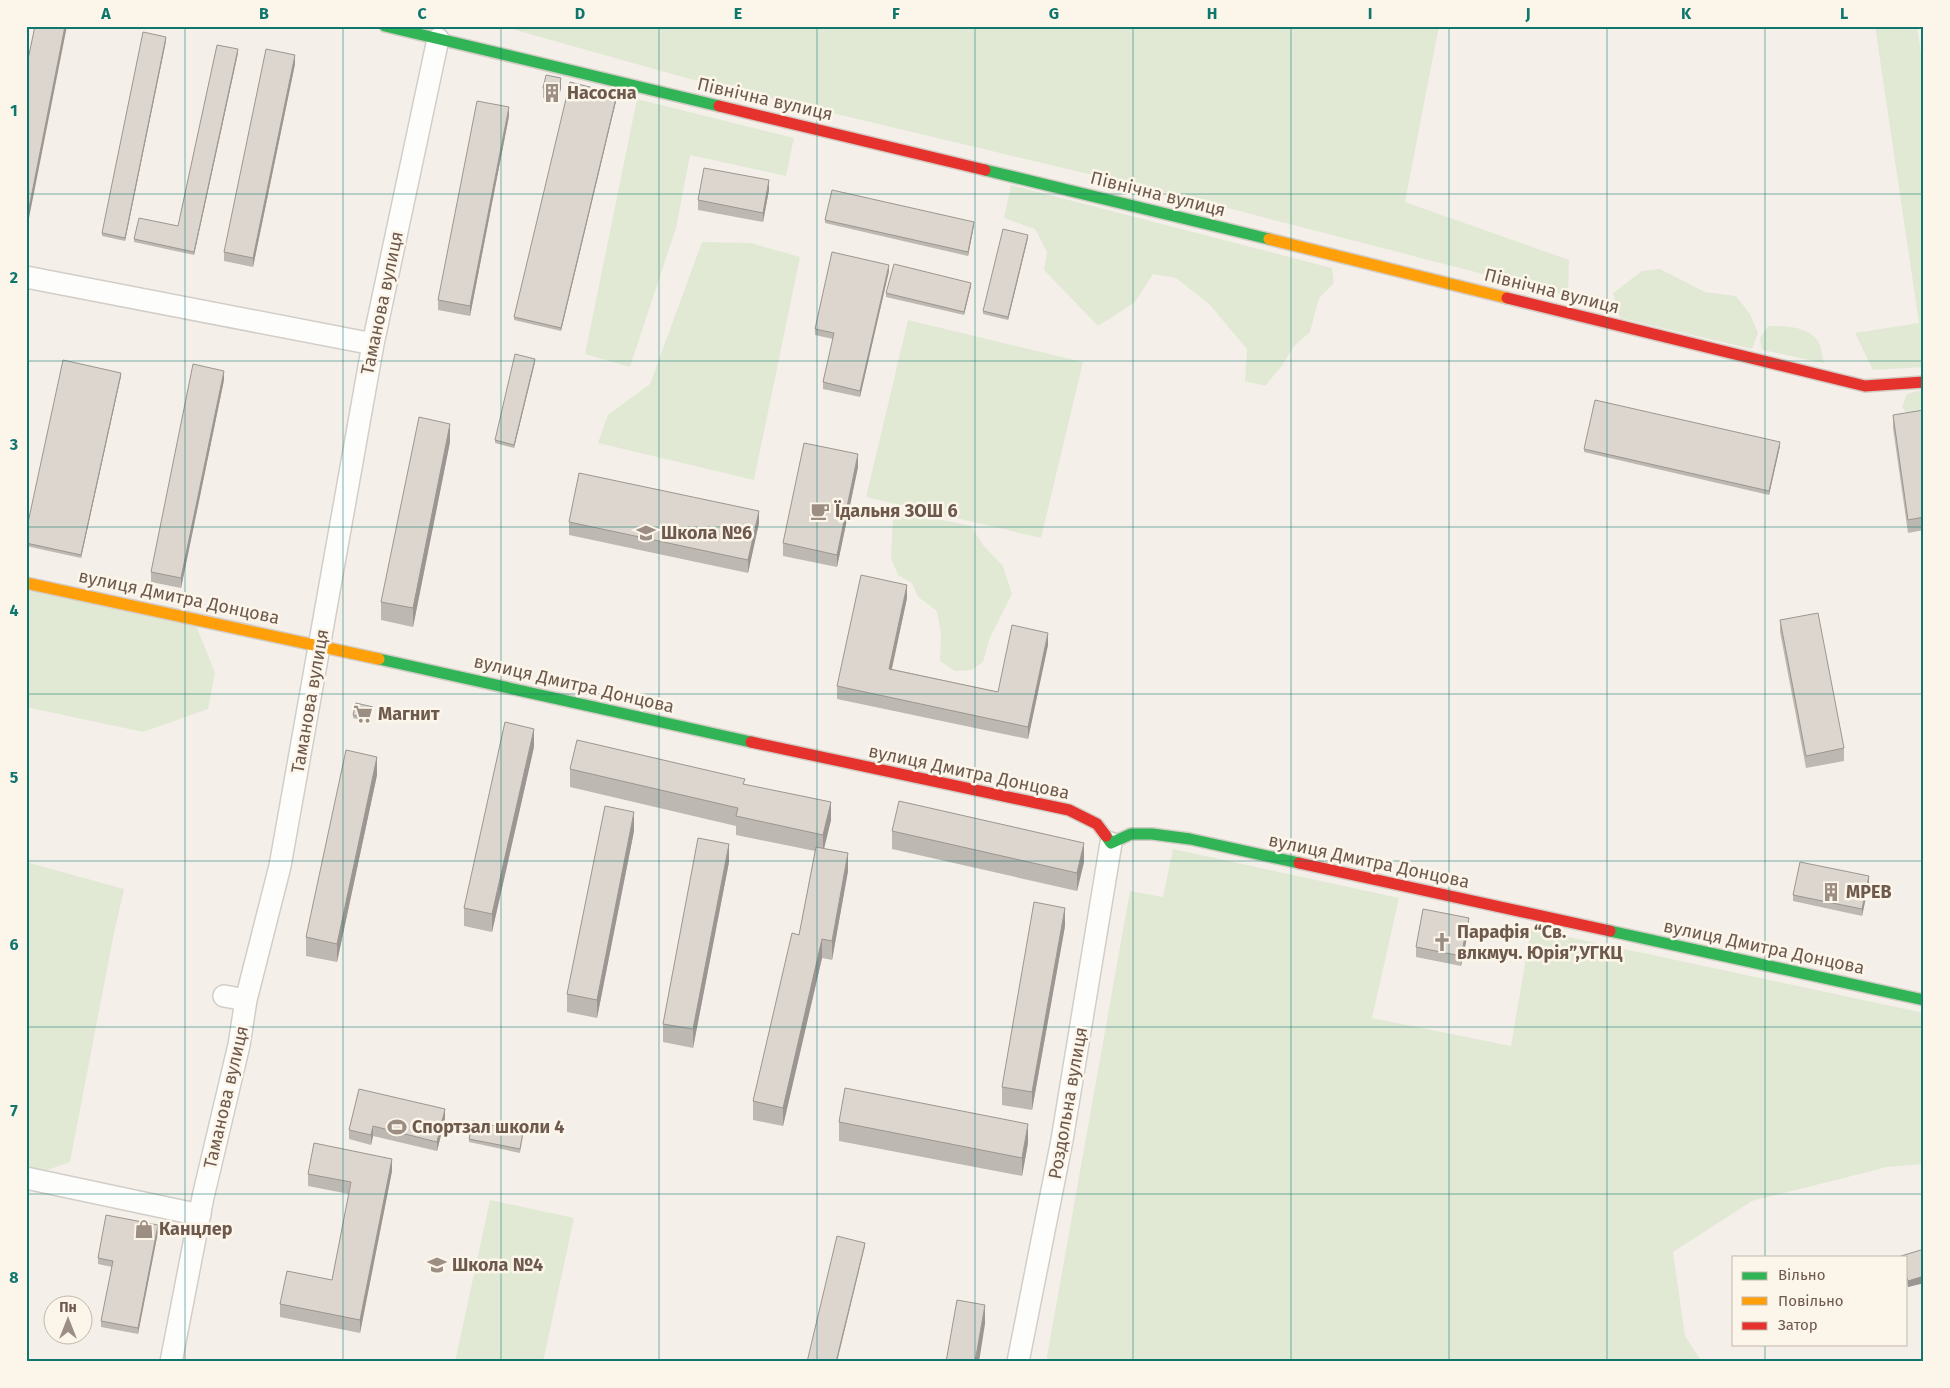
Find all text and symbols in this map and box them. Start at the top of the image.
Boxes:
text: A [100,4,111,23]
text: B [259,4,269,23]
text: C [417,4,427,23]
text: D [575,4,585,23]
text: E [734,4,742,23]
text: F [892,4,900,23]
text: G [1049,4,1059,23]
text: H [1207,4,1217,23]
text: I [1368,4,1372,23]
text: J [1524,4,1531,23]
text: K [1681,4,1692,23]
text: L [1840,4,1848,23]
street label: Північна вулиця [695,73,835,125]
building icon: Насосна [541,82,563,104]
place label: Насосна [567,82,637,104]
text: 1 [10,101,18,120]
street label: Північна вулиця [1088,167,1228,221]
street label: Таманова вулиця [356,229,408,377]
street label: Північна вулиця [1482,264,1622,318]
text: 2 [10,268,18,287]
text: 3 [9,435,18,454]
cafe icon: Їдальня ЗОШ 6 [809,500,831,522]
place label: Їдальня ЗОШ 6 [834,500,958,522]
school or university icon: Школа №6 [635,522,657,544]
place label: Школа №6 [661,522,752,544]
street label: вулиця Дмитра Донцова [76,565,282,629]
text: 4 [9,601,19,620]
street label: Таманова вулиця [286,627,334,775]
street label: вулиця Дмитра Донцова [472,650,676,718]
supermarket icon: Магнит [352,703,374,725]
place label: Магнит [378,703,440,725]
street label: вулиця Дмитра Донцова [866,740,1072,804]
text: 5 [10,768,19,787]
street label: вулиця Дмитра Донцова [1266,829,1472,893]
building icon: МРЕВ [1820,881,1842,903]
place label: МРЕВ [1846,881,1892,903]
street label: вулиця Дмитра Донцова [1661,915,1867,979]
place label: Парафія “Св. влкмуч. Юрія”,УГКЦ [1457,921,1623,964]
church icon: Парафія “Св. влкмуч. Юрія”,УГКЦ [1431,931,1453,953]
text: 6 [9,935,19,954]
street label: Таманова вулиця [199,1023,253,1171]
street label: Роздольна вулиця [1044,1025,1092,1181]
text: 7 [10,1101,18,1120]
sports icon: Спортзал школи 4 [386,1116,408,1138]
place label: Спортзал школи 4 [412,1116,564,1138]
shop icon: Канцлер [133,1218,155,1240]
place label: Канцлер [159,1218,233,1240]
school or university icon: Школа №4 [426,1254,448,1276]
place label: Школа №4 [452,1254,543,1276]
legend [1732,1256,1908,1346]
text: Вільно [1778,1266,1825,1284]
text: 8 [9,1268,19,1287]
text: Повільно [1778,1292,1844,1310]
north arrow [42,1296,92,1346]
text: Пн [59,1299,77,1316]
text: Затор [1778,1316,1818,1334]

